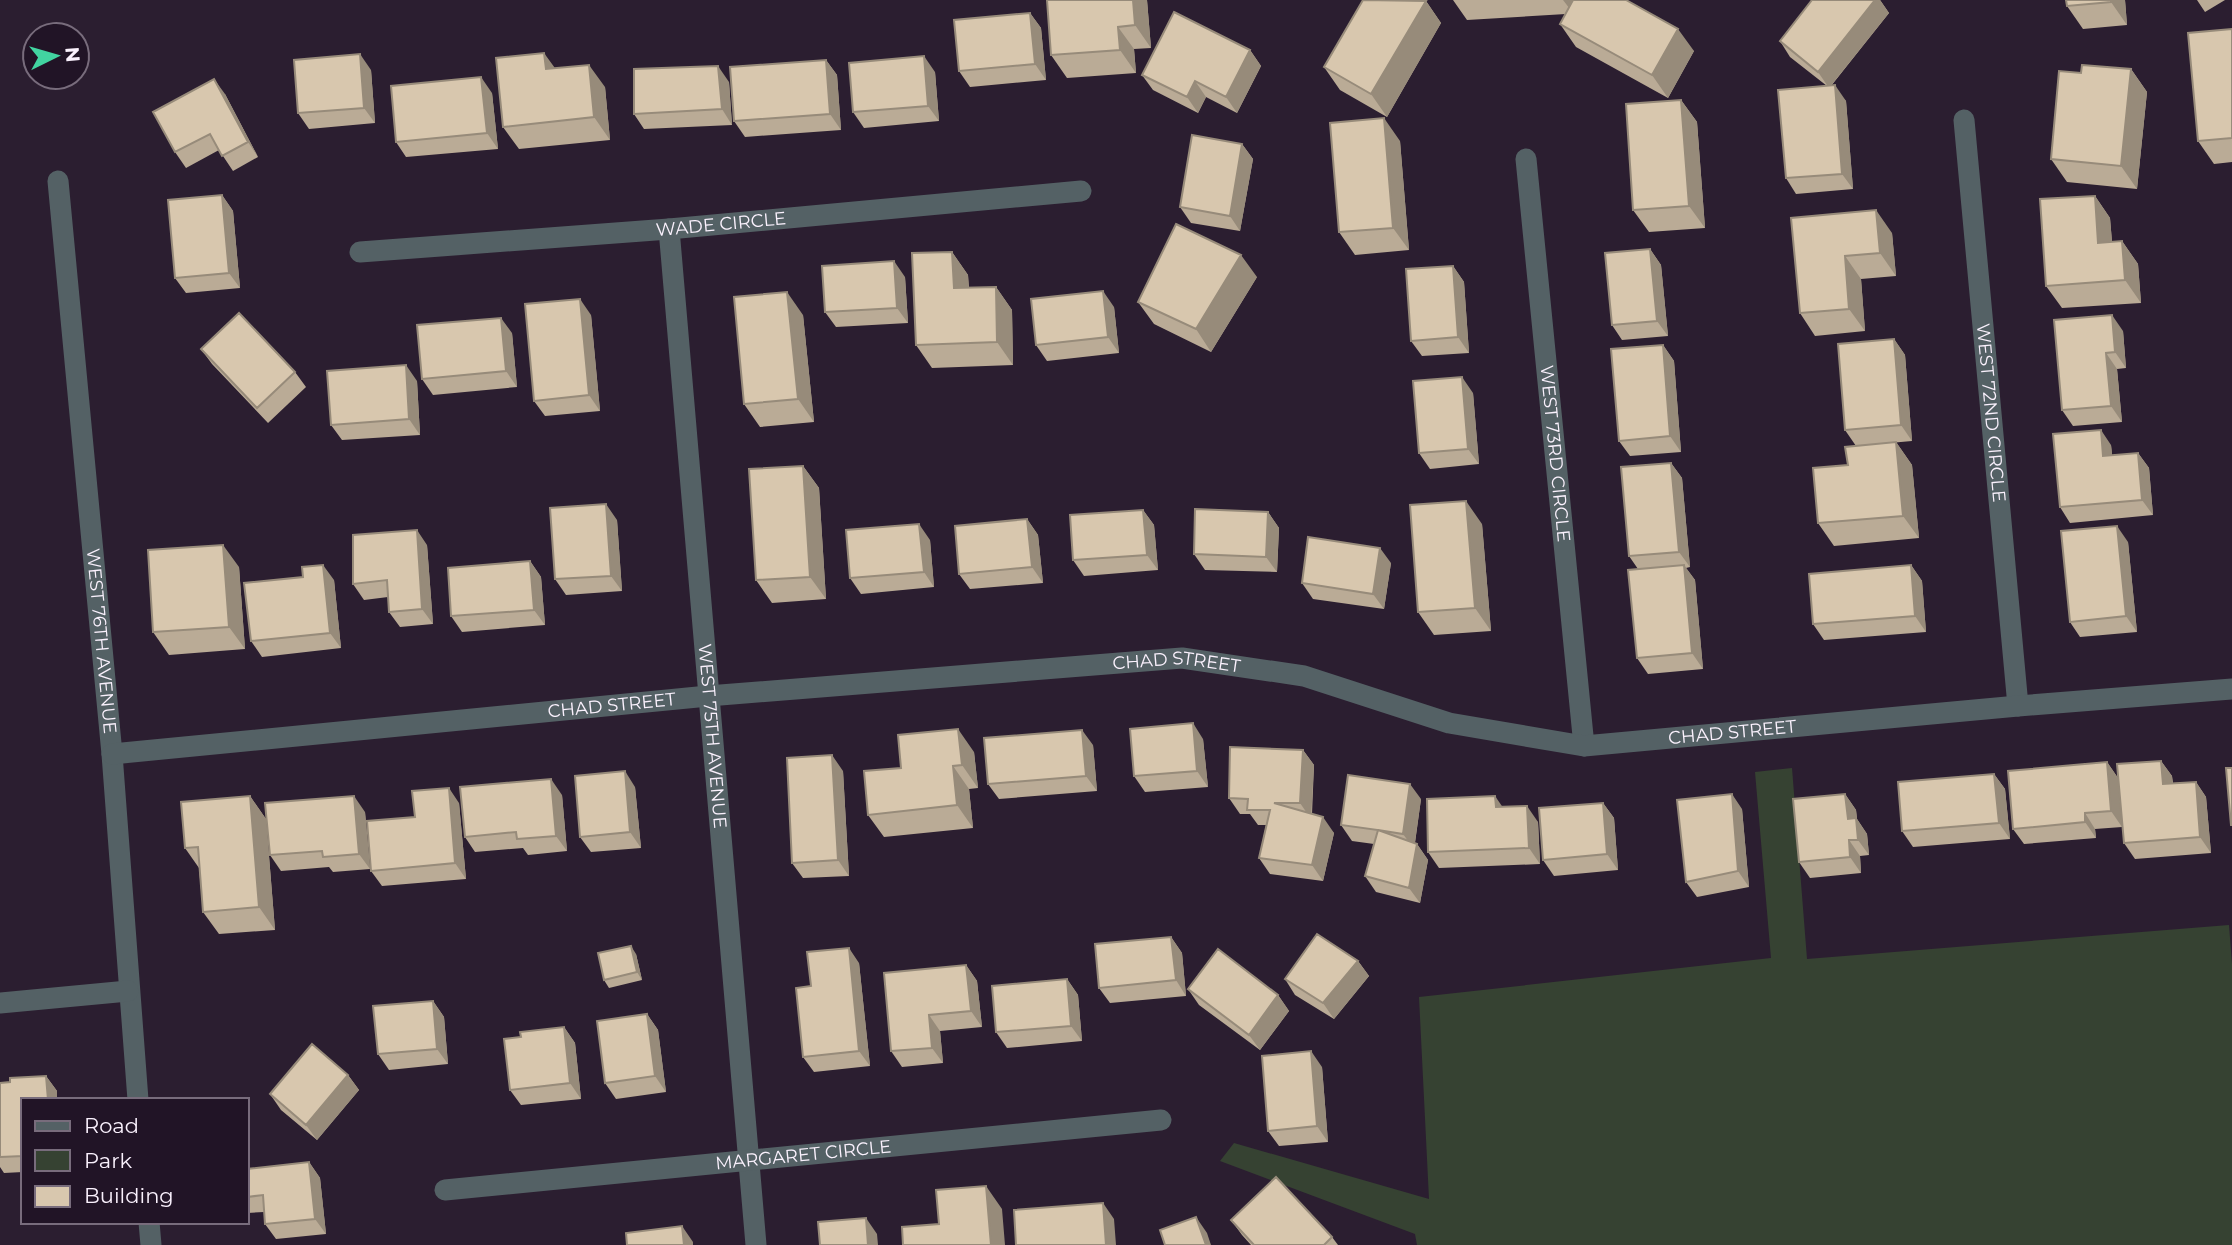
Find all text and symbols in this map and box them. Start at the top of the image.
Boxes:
north arrow [21,21,91,91]
text: N [60,46,85,63]
street label: WADE CIRCLE [655,207,787,241]
street label: WEST 72ND CIRCLE [1972,322,2010,503]
street label: WEST 73RD CIRCLE [1535,364,1575,543]
street label: WEST 76TH AVENUE [82,547,121,735]
street label: WEST 75TH AVENUE [694,643,731,829]
street label: CHAD STREET [1112,647,1243,678]
street label: CHAD STREET [547,688,677,723]
street label: CHAD STREET [1667,715,1798,749]
legend [21,1098,248,1224]
text: Road [84,1113,139,1138]
street label: MARGARET CIRCLE [714,1135,892,1175]
text: Park [84,1148,132,1173]
text: Building [84,1183,174,1208]

